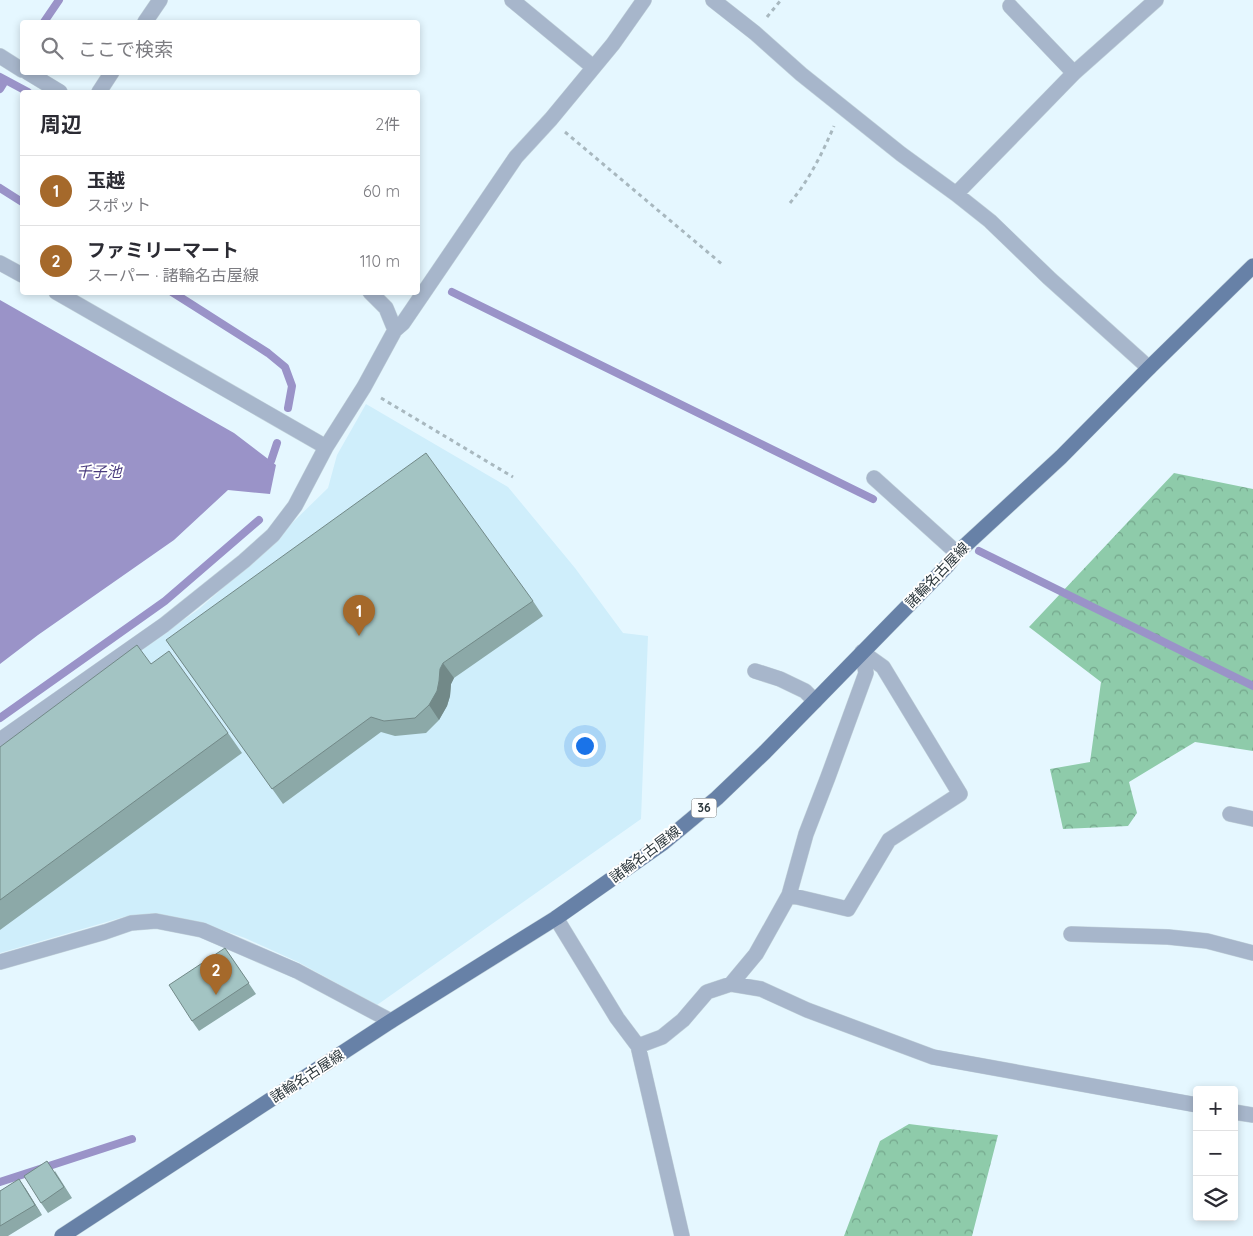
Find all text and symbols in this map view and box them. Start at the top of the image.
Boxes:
search box [20,20,420,75]
icon: search [38,34,66,62]
text: ここで検索 [78,37,173,61]
text: 周辺 [40,111,82,137]
text: 2件 [375,114,400,134]
text: 玉越 [87,168,125,192]
text: 1 [53,181,59,201]
text: 60 m [363,181,400,201]
text: スポット [87,195,151,215]
text: ファミリーマート [87,238,239,262]
text: 2 [51,251,61,271]
text: 110 m [360,251,400,271]
text: スーパー · 諸輪名古屋線 [87,265,259,285]
water label: 千子池 [76,462,123,481]
street label: 諸輪名古屋線 [901,539,973,611]
pin: 1 [343,595,375,636]
your location [572,733,598,759]
road number: 36 [692,798,716,818]
street label: 諸輪名古屋線 [606,822,684,886]
pin: 2 [200,954,232,995]
street label: 諸輪名古屋線 [267,1046,347,1106]
map controls [1193,1086,1238,1221]
button: + [1193,1086,1238,1131]
button: − [1193,1131,1238,1176]
button: layers [1193,1176,1238,1221]

